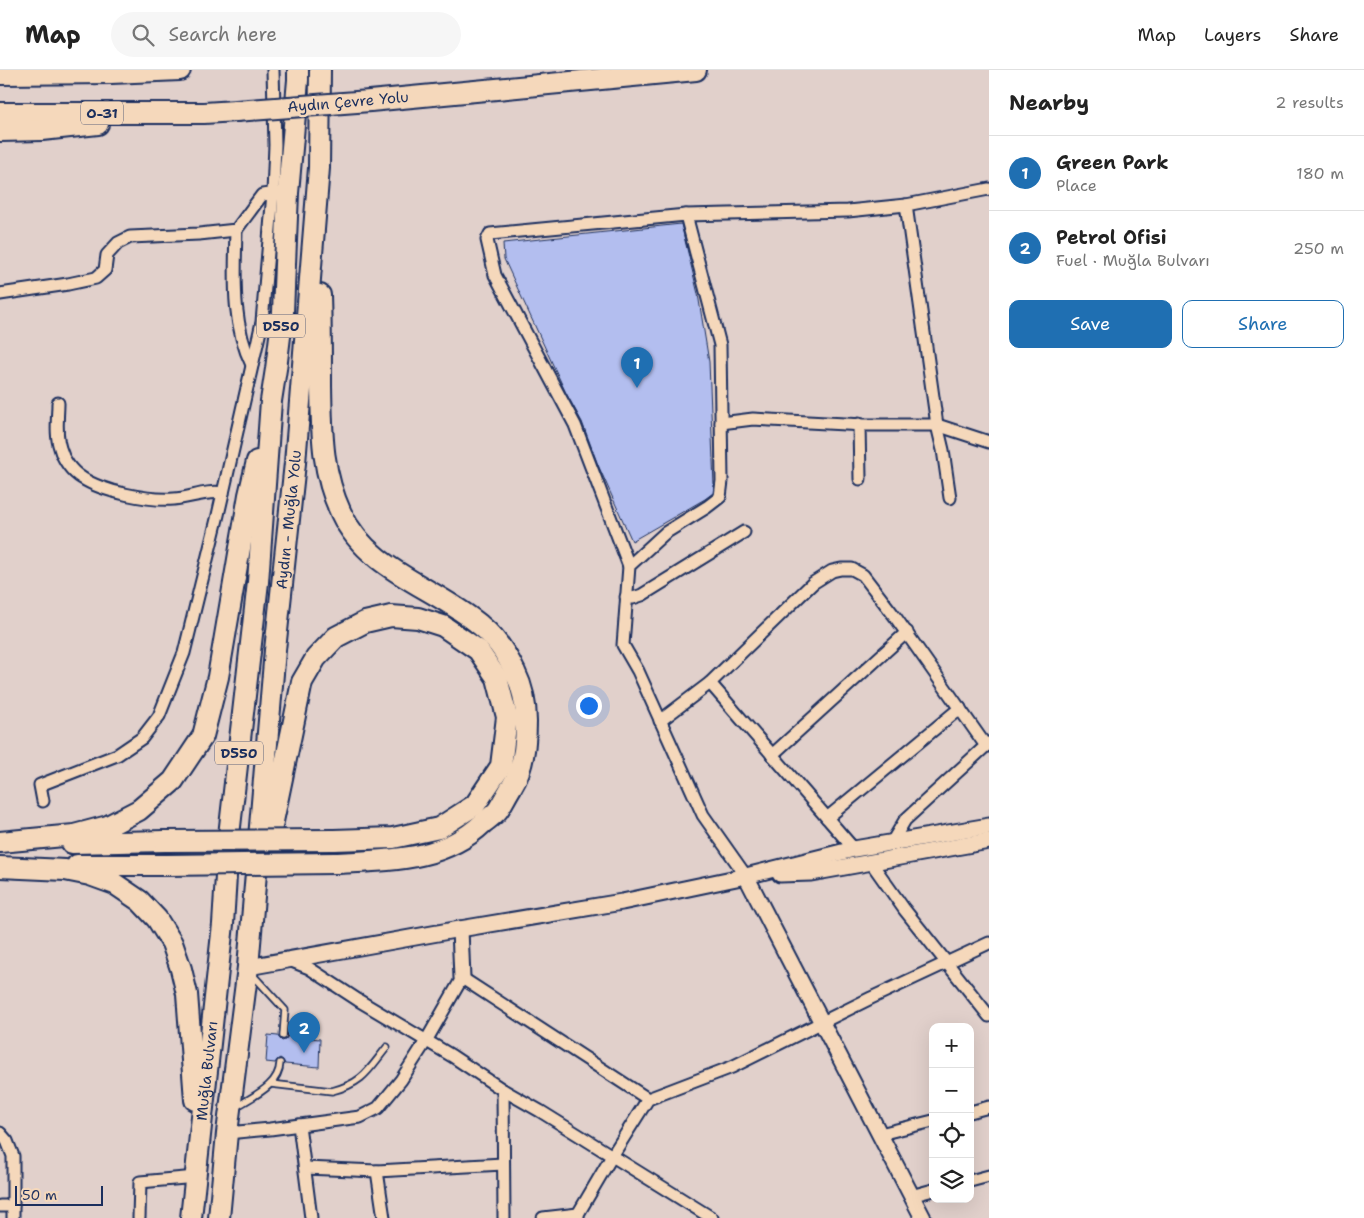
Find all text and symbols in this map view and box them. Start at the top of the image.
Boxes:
search box [111,12,461,57]
text: Map [25,19,81,51]
icon: search [129,21,157,49]
text: Search here [169,22,277,47]
text: Map [1138,23,1176,47]
text: Layers [1204,23,1261,47]
text: Share [1289,23,1339,47]
street label: Aydın Çevre Yolu [287,87,409,117]
text: Nearby [1009,89,1089,117]
text: 2 results [1275,92,1344,113]
road number: O-31 [81,102,123,124]
text: Green Park [1056,150,1169,175]
text: 1 [1021,163,1029,184]
text: 180 m [1296,163,1344,184]
text: Place [1056,175,1097,196]
text: Petrol Ofisi [1056,225,1167,250]
text: 2 [1019,238,1031,259]
text: 250 m [1293,238,1344,259]
text: Fuel · Muğla Bulvarı [1056,250,1210,271]
button: Save [1009,300,1172,348]
button: Share [1182,300,1344,348]
road number: D550 [257,315,305,338]
pin: 1 [621,347,653,388]
street label: Aydın - Muğla Yolu [272,449,306,590]
your location [576,693,602,719]
road number: D550 [215,741,263,764]
pin: 2 [288,1012,320,1053]
street label: Muğla Bulvarı [192,1020,222,1122]
map controls [929,1023,974,1203]
button: + [929,1023,974,1068]
button: − [929,1068,974,1113]
button: locate [929,1113,974,1158]
button: layers [929,1158,974,1203]
scale bar [15,1183,102,1206]
text: 50 m [22,1186,57,1204]

